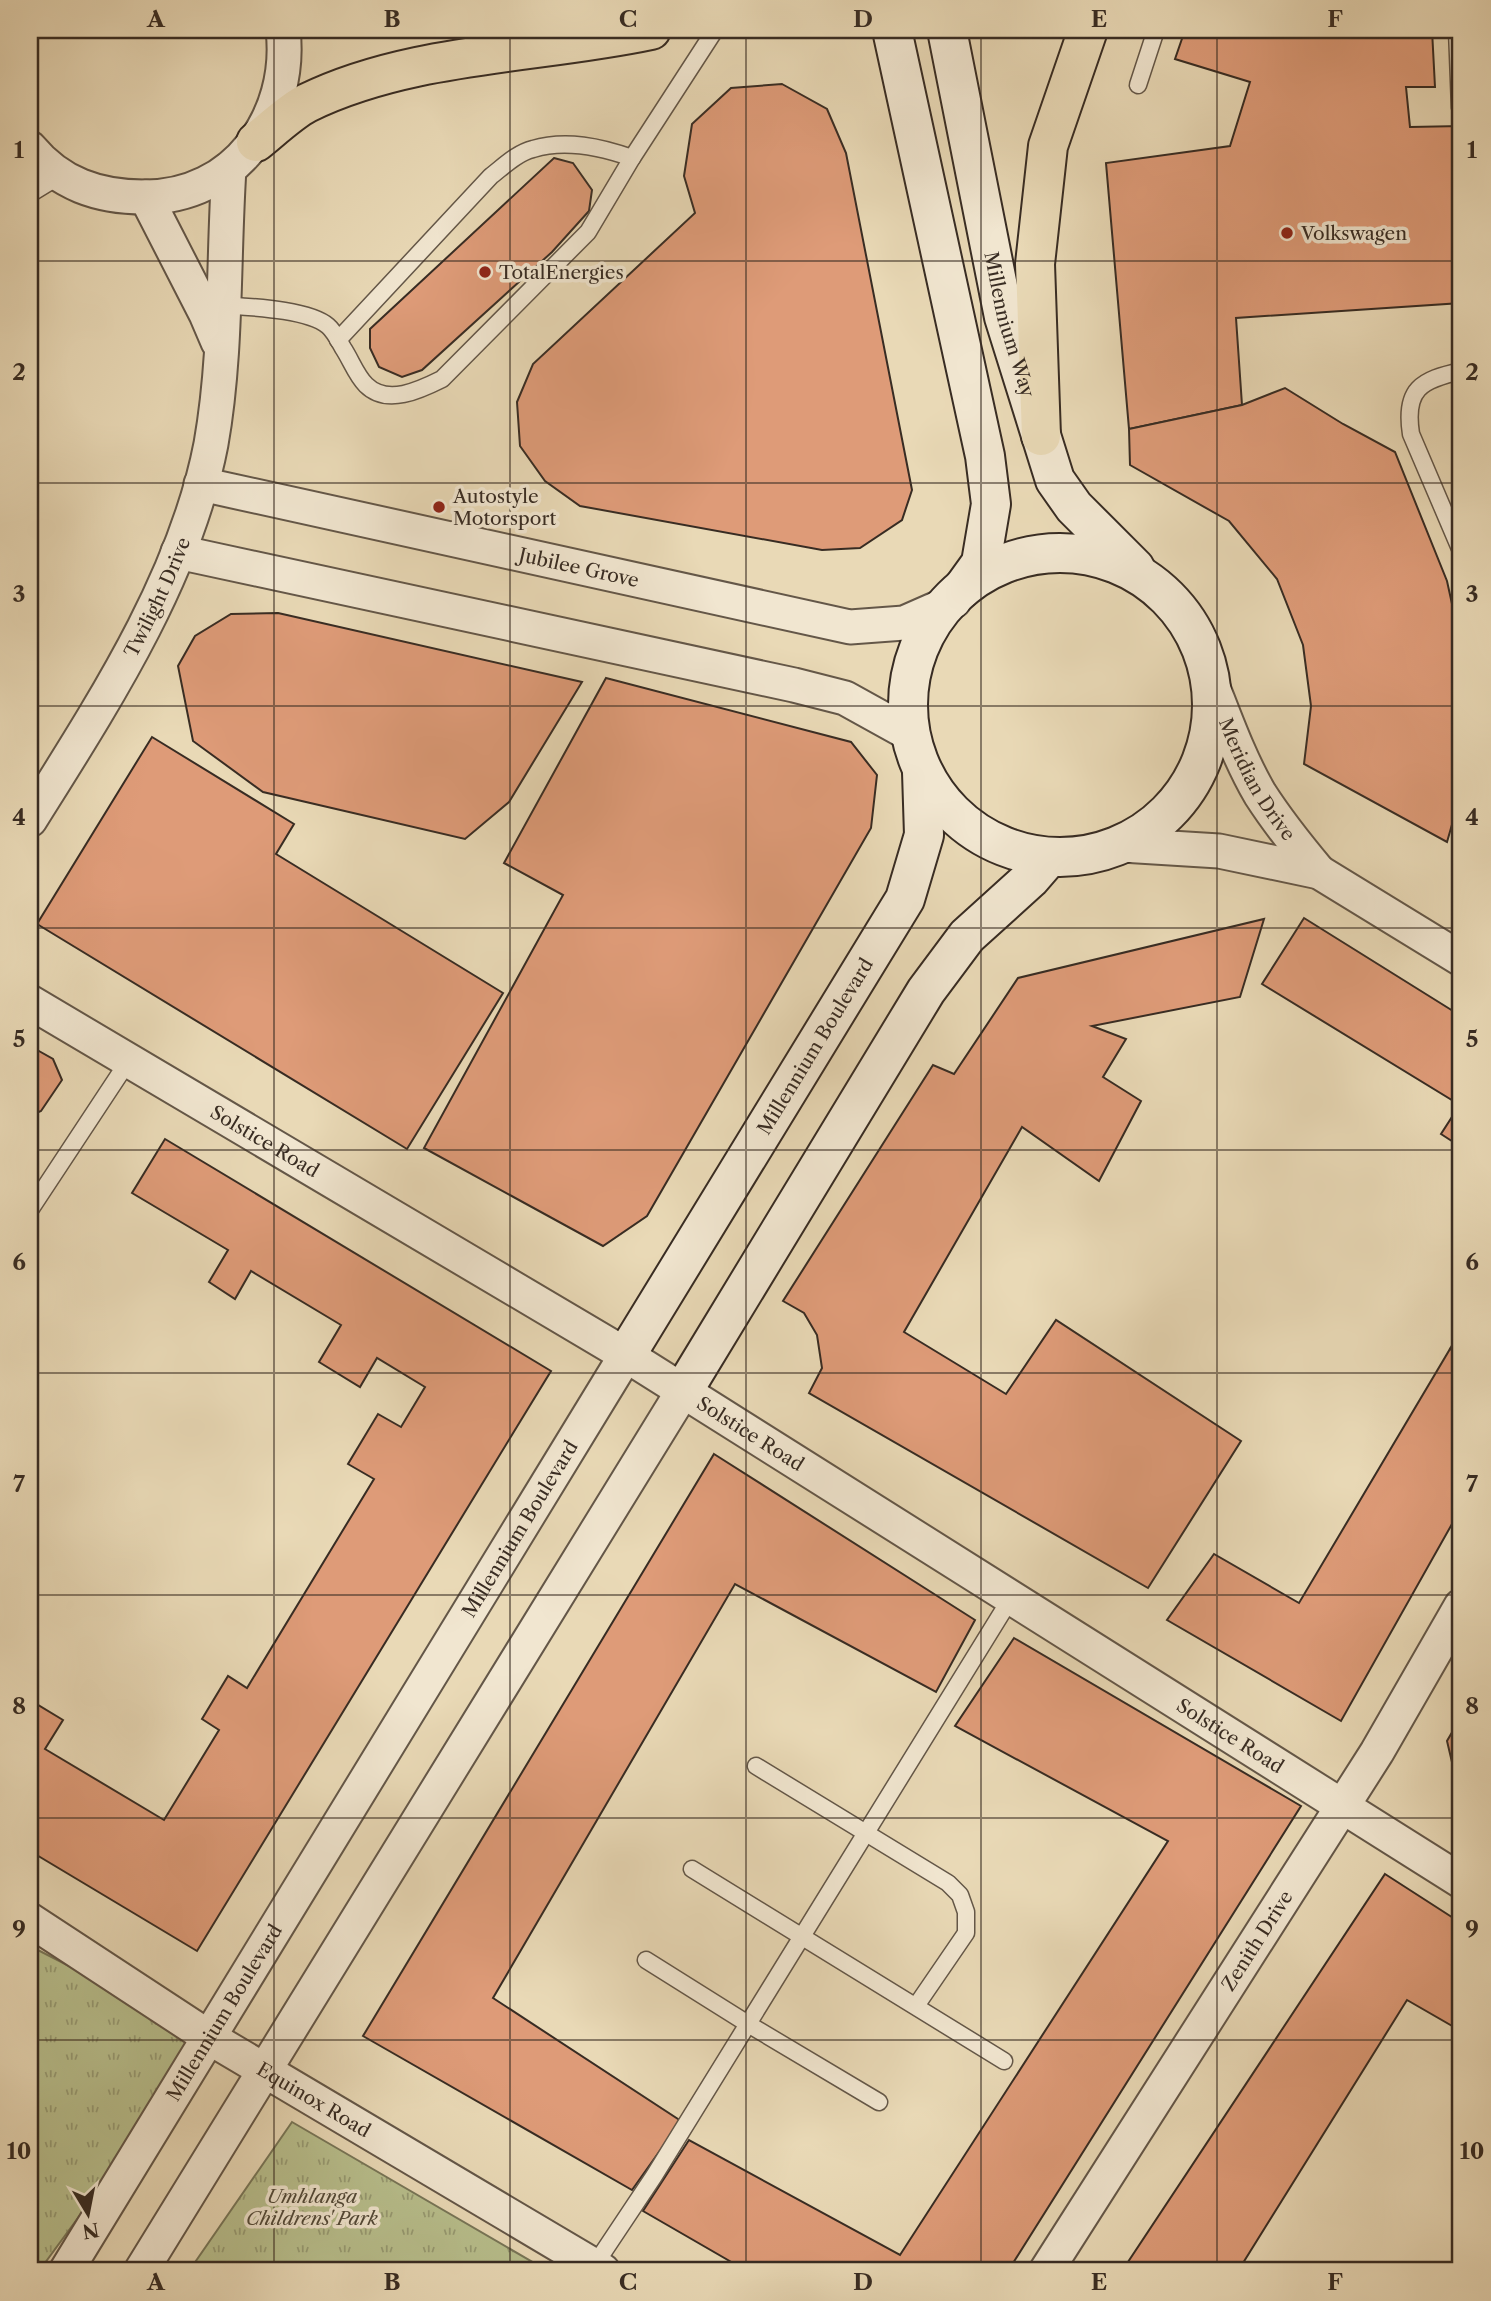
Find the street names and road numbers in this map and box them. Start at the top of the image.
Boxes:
street label: Millennium Way [980,250,1040,400]
street label: Twilight Drive [119,534,195,661]
street label: Jubilee Grove [514,542,641,592]
street label: Meridian Drive [1214,714,1300,845]
street label: Millennium Boulevard [752,953,878,1139]
street label: Solstice Road [206,1100,324,1182]
street label: Solstice Road [693,1391,809,1476]
street label: Millennium Boulevard [457,1436,583,1621]
street label: Solstice Road [1173,1693,1289,1778]
street label: Zenith Drive [1216,1886,1297,1995]
street label: Millennium Boulevard [161,1920,287,2105]
street label: Equinox Road [253,2057,375,2142]

